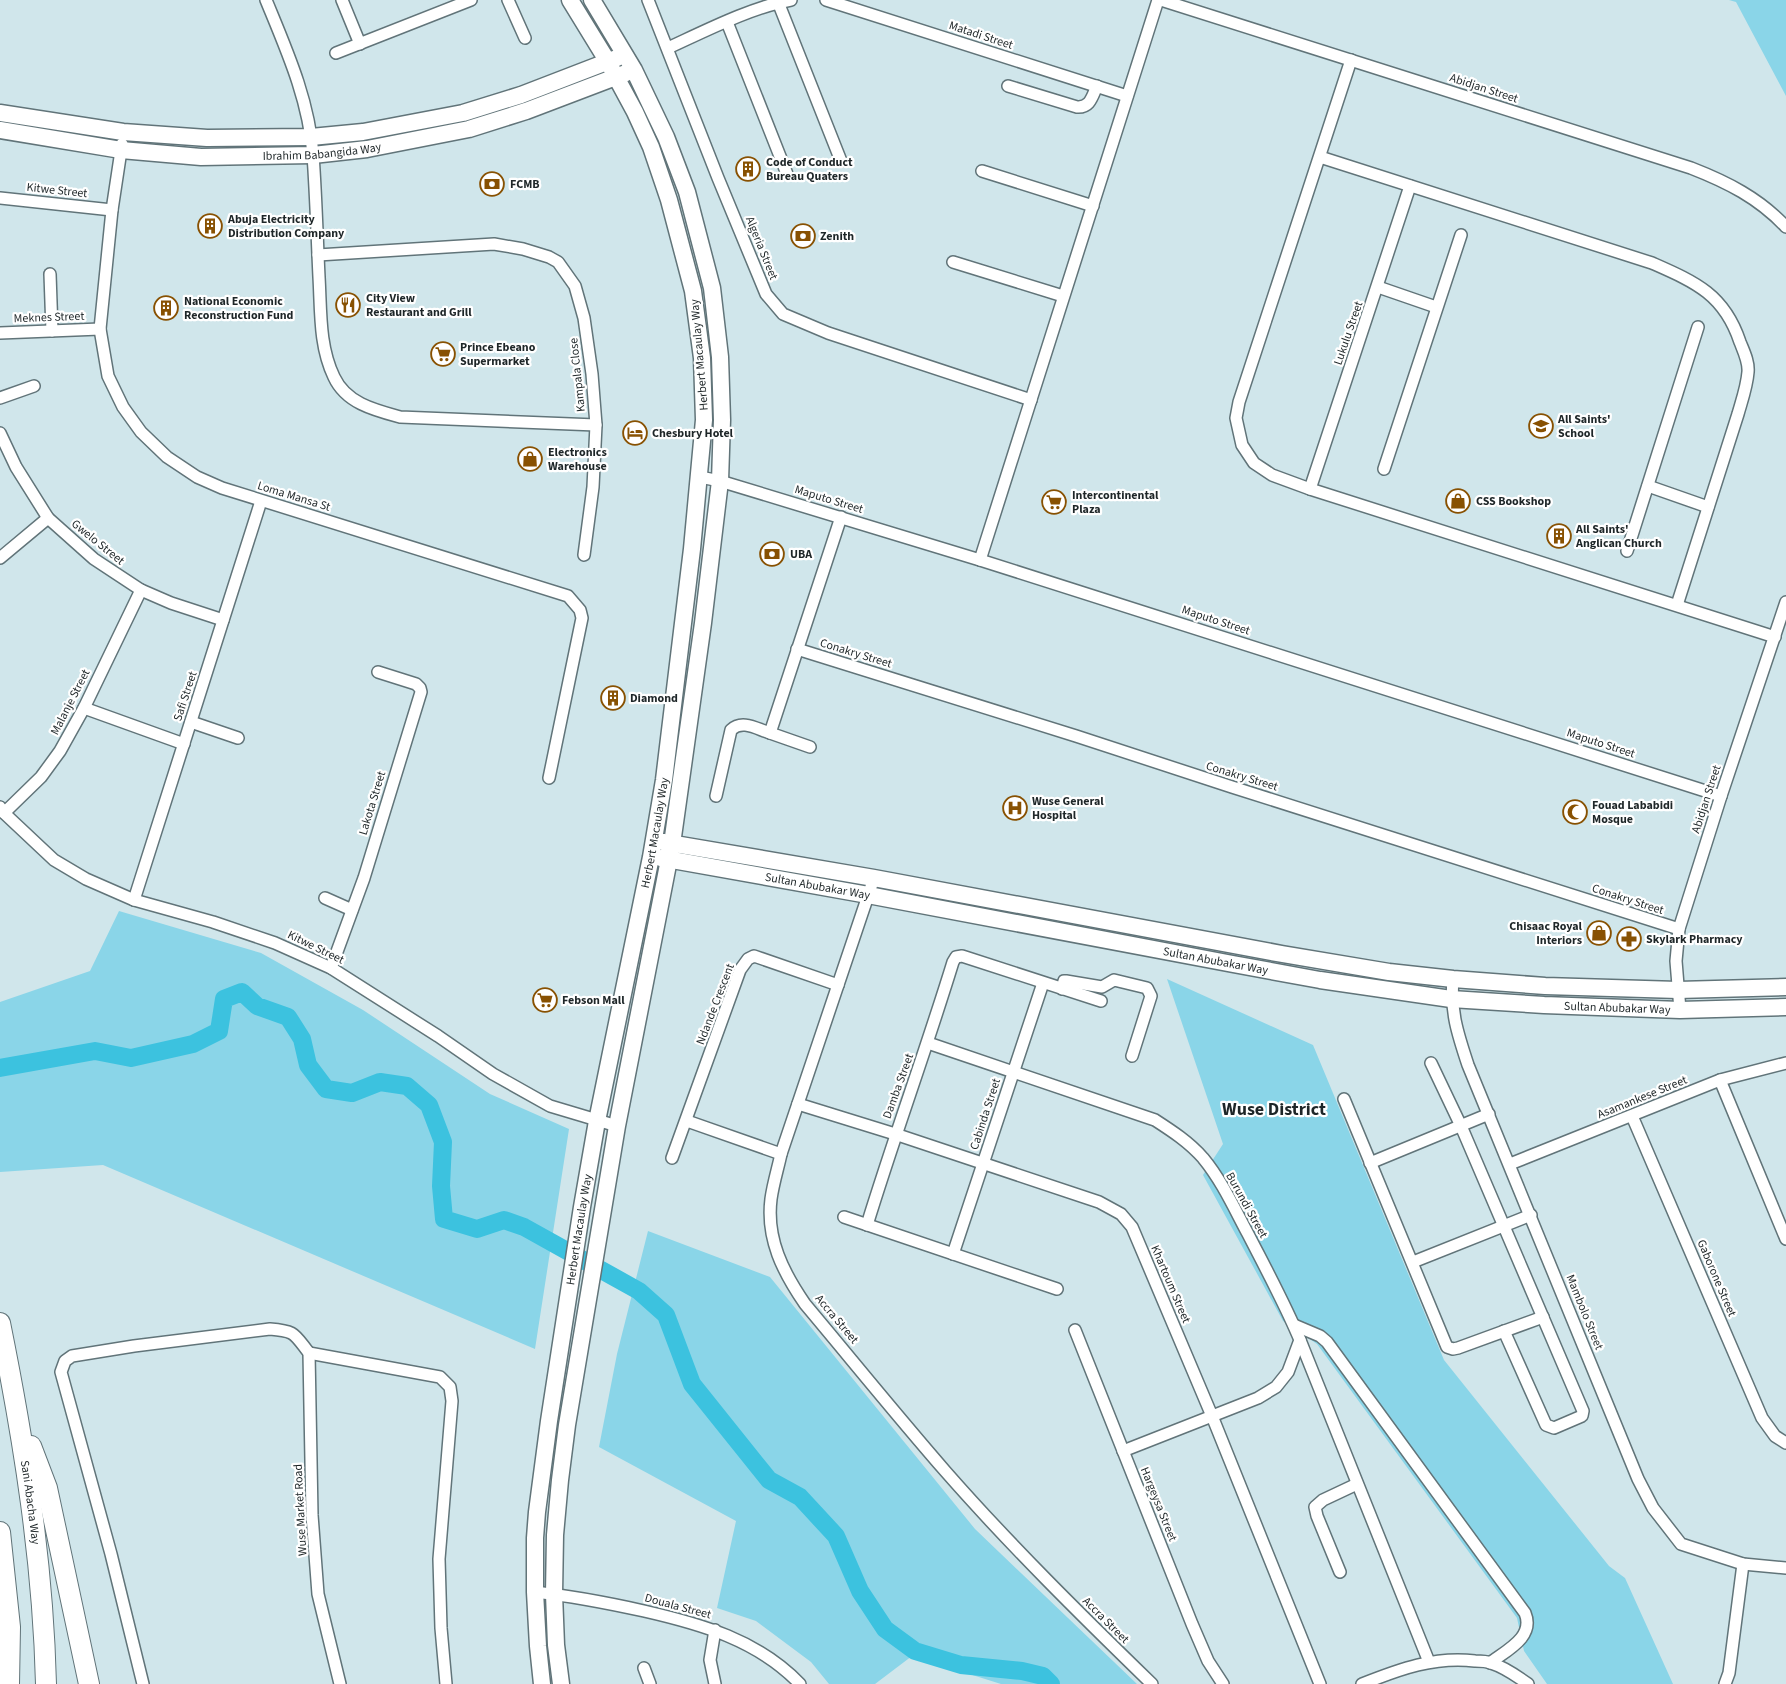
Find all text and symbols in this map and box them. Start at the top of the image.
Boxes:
street label: Matadi Street [947,17,1015,54]
street label: Abidjan Street [1448,69,1520,108]
street label: Ibrahim Babangida Way [262,138,383,165]
place label: Code of Conduct Bureau Quaters [766,154,853,185]
building icon: Code of Conduct Bureau Quaters [735,156,761,182]
bank icon: FCMB [479,171,505,197]
place label: FCMB [510,176,540,193]
street label: Kitwe Street [26,179,88,202]
place label: Abuja Electricity Distribution Company [227,211,345,242]
building icon: Abuja Electricity Distribution Company [197,213,223,239]
street label: Algeria Street [741,214,782,282]
bank icon: Zenith [790,223,816,249]
place label: Zenith [820,228,854,245]
place label: City View Restaurant and Grill [366,290,472,321]
restaurant icon: City View Restaurant and Grill [335,292,361,318]
place label: National Economic Reconstruction Fund [184,293,294,324]
building icon: National Economic Reconstruction Fund [153,295,179,321]
street label: Herbert Macaulay Way [686,298,713,411]
street label: Lukulu Street [1330,299,1367,367]
street label: Meknes Street [13,308,85,327]
street label: Kampala Close [565,337,590,413]
place label: Prince Ebeano Supermarket [460,339,536,370]
supermarket icon: Prince Ebeano Supermarket [430,341,456,367]
place label: All Saints' School [1557,411,1611,442]
school or university icon: All Saints' School [1528,413,1554,439]
hotel icon: Chesbury Hotel [622,420,648,446]
place label: Chesbury Hotel [652,425,734,442]
place label: Electronics Warehouse [548,444,607,475]
shop icon: Electronics Warehouse [517,446,543,472]
street label: Loma Mansa St [255,477,332,516]
street label: Maputo Street [793,481,865,518]
place label: Intercontinental Plaza [1072,487,1159,518]
shop icon: CSS Bookshop [1445,488,1471,514]
supermarket icon: Intercontinental Plaza [1041,489,1067,515]
place label: CSS Bookshop [1476,493,1551,510]
street label: Gwelo Street [67,516,128,569]
place label: All Saints' Anglican Church [1575,521,1662,552]
building icon: All Saints' Anglican Church [1546,523,1572,549]
bank icon: UBA [759,541,785,567]
place label: UBA [790,546,812,563]
street label: Maputo Street [1180,601,1252,640]
street label: Conakry Street [818,634,894,672]
street label: Malanje Street [47,666,94,738]
street label: Safi Street [169,669,201,723]
building icon: Diamond [600,685,626,711]
place label: Diamond [630,690,678,707]
street label: Maputo Street [1565,724,1637,763]
street label: Conakry Street [1204,757,1280,795]
street label: Abidjan Street [1687,763,1726,835]
street label: Lakota Street [355,769,390,837]
street label: Herbert Macaulay Way [637,776,673,890]
place label: Wuse General Hospital [1032,793,1104,824]
hospital icon: Wuse General Hospital [1002,795,1028,821]
place label: Fouad Lababidi Mosque [1592,797,1673,828]
mosque icon: Fouad Lababidi Mosque [1562,799,1588,825]
street label: Sultan Abubakar Way [764,869,872,904]
street label: Conakry Street [1590,880,1666,919]
place label: Chisaac Royal Interiors [1509,918,1583,949]
shop icon: Chisaac Royal Interiors [1586,920,1612,946]
street label: Kitwe Street [285,926,347,968]
pharmacy icon: Skylark Pharmacy [1616,926,1642,952]
place label: Skylark Pharmacy [1646,931,1743,948]
street label: Sultan Abubakar Way [1162,943,1270,979]
street label: Ndande Crescent [692,961,739,1047]
supermarket icon: Febson Mall [532,987,558,1013]
place label: Febson Mall [562,992,625,1009]
street label: Sultan Abubakar Way [1564,998,1671,1019]
street label: Damba Street [879,1051,918,1121]
street label: Asamankese Street [1595,1072,1690,1123]
street label: Cabinda Street [966,1076,1005,1152]
district label: Wuse District [1222,1097,1326,1122]
street label: Burundi Street [1221,1169,1272,1241]
street label: Herbert Macaulay Way [562,1172,597,1286]
street label: Gaborone Street [1693,1237,1740,1319]
street label: Khartoum Street [1146,1243,1195,1326]
street label: Mambolo Street [1562,1272,1607,1352]
street label: Accra Street [811,1291,862,1348]
street label: Sani Abacha Way [16,1459,44,1546]
street label: Wuse Market Road [290,1464,311,1556]
street label: Hargeysa Street [1136,1464,1181,1544]
street label: Douala Street [643,1589,713,1623]
street label: Accra Street [1079,1593,1133,1647]

